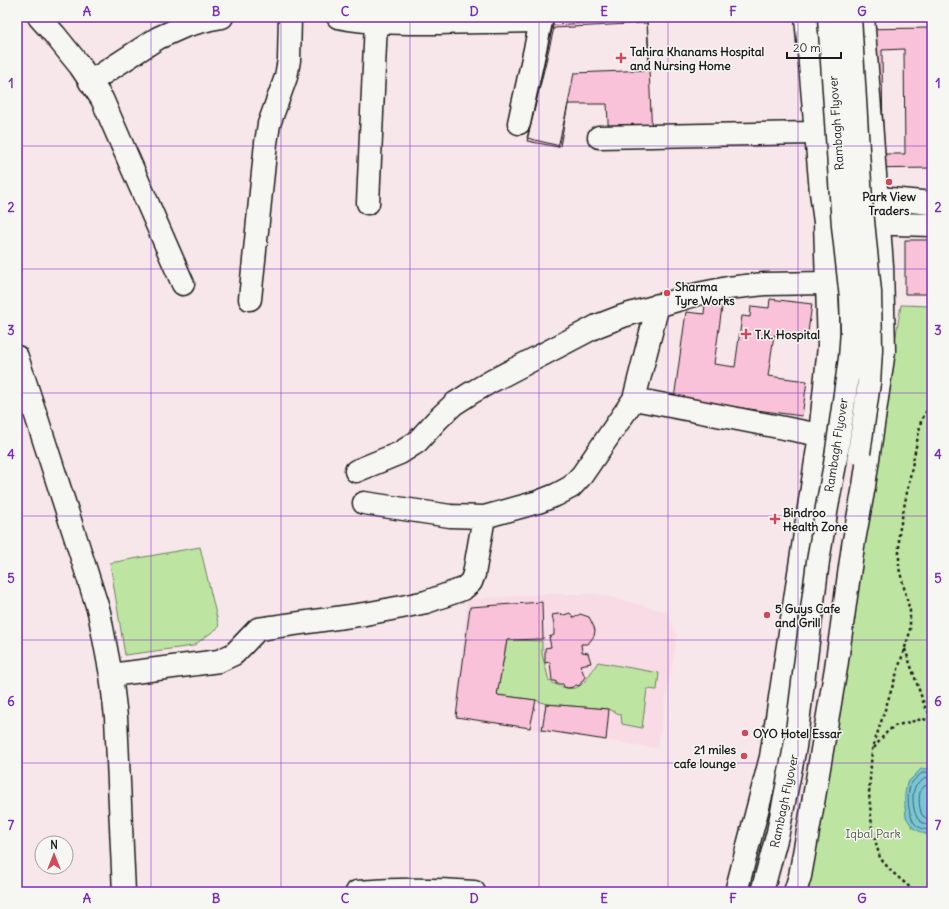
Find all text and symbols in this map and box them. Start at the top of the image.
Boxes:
text: A [83,3,92,20]
text: B [212,3,221,20]
text: C [341,3,350,20]
text: D [469,3,479,20]
text: E [600,3,608,20]
text: F [729,3,737,20]
text: G [857,3,867,20]
scale bar [787,34,841,60]
text: 20 m [793,40,821,55]
place label: Tahira Khanams Hospital and Nursing Home [630,44,765,74]
marker: Tahira Khanams Hospital and Nursing Home [615,52,627,64]
text: 1 [8,75,14,92]
street label: Rambagh Flyover [825,75,847,171]
text: 1 [935,75,941,92]
marker: Park View Traders [884,177,894,187]
place label: Park View Traders [862,189,916,218]
text: 2 [7,199,15,216]
text: 2 [934,199,942,216]
place label: Sharma Tyre Works [675,279,735,309]
marker: Sharma Tyre Works [662,288,672,298]
text: 3 [7,322,15,339]
text: 3 [934,322,942,339]
place label: T.K. Hospital [755,327,820,343]
marker: T.K. Hospital [740,328,752,340]
street label: Rambagh Flyover [821,397,851,493]
text: 4 [7,446,15,463]
text: 4 [934,446,942,463]
place label: Bindroo Health Zone [783,505,849,534]
marker: Bindroo Health Zone [770,514,780,524]
text: 5 [7,570,15,587]
text: 5 [934,570,942,587]
place label: 5 Guys Cafe and Grill [775,601,841,630]
marker: 5 Guys Cafe and Grill [762,610,772,620]
text: 6 [7,693,15,710]
text: 6 [934,693,942,710]
place label: OYO Hotel Essar [753,726,842,741]
marker: OYO Hotel Essar [740,728,750,738]
place label: 21 miles cafe lounge [674,742,737,772]
marker: 21 miles cafe lounge [739,751,749,761]
street label: Rambagh Flyover [767,753,801,849]
text: 7 [8,817,15,834]
text: 7 [935,817,942,834]
park label: Iqbal Park [845,826,901,841]
north arrow [34,835,74,875]
text: N [50,838,58,852]
text: A [83,890,92,907]
text: B [212,890,221,907]
text: C [341,890,350,907]
text: D [469,890,479,907]
text: E [600,890,608,907]
text: F [729,890,737,907]
text: G [857,890,867,907]

